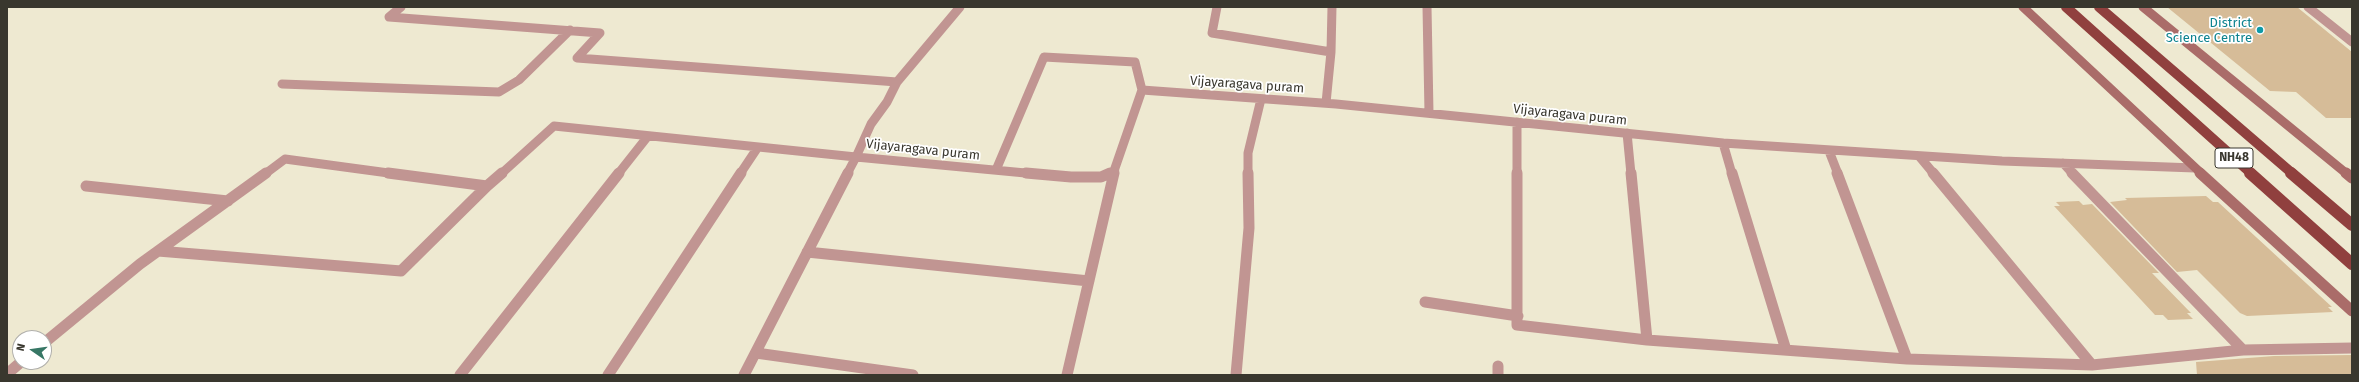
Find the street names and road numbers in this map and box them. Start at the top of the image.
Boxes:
street label: Vijayaragava puram [1189,73,1305,97]
street label: Vijayaragava puram [1512,101,1628,129]
street label: Vijayaragava puram [865,136,981,164]
road number: NH48 [2215,148,2253,168]

